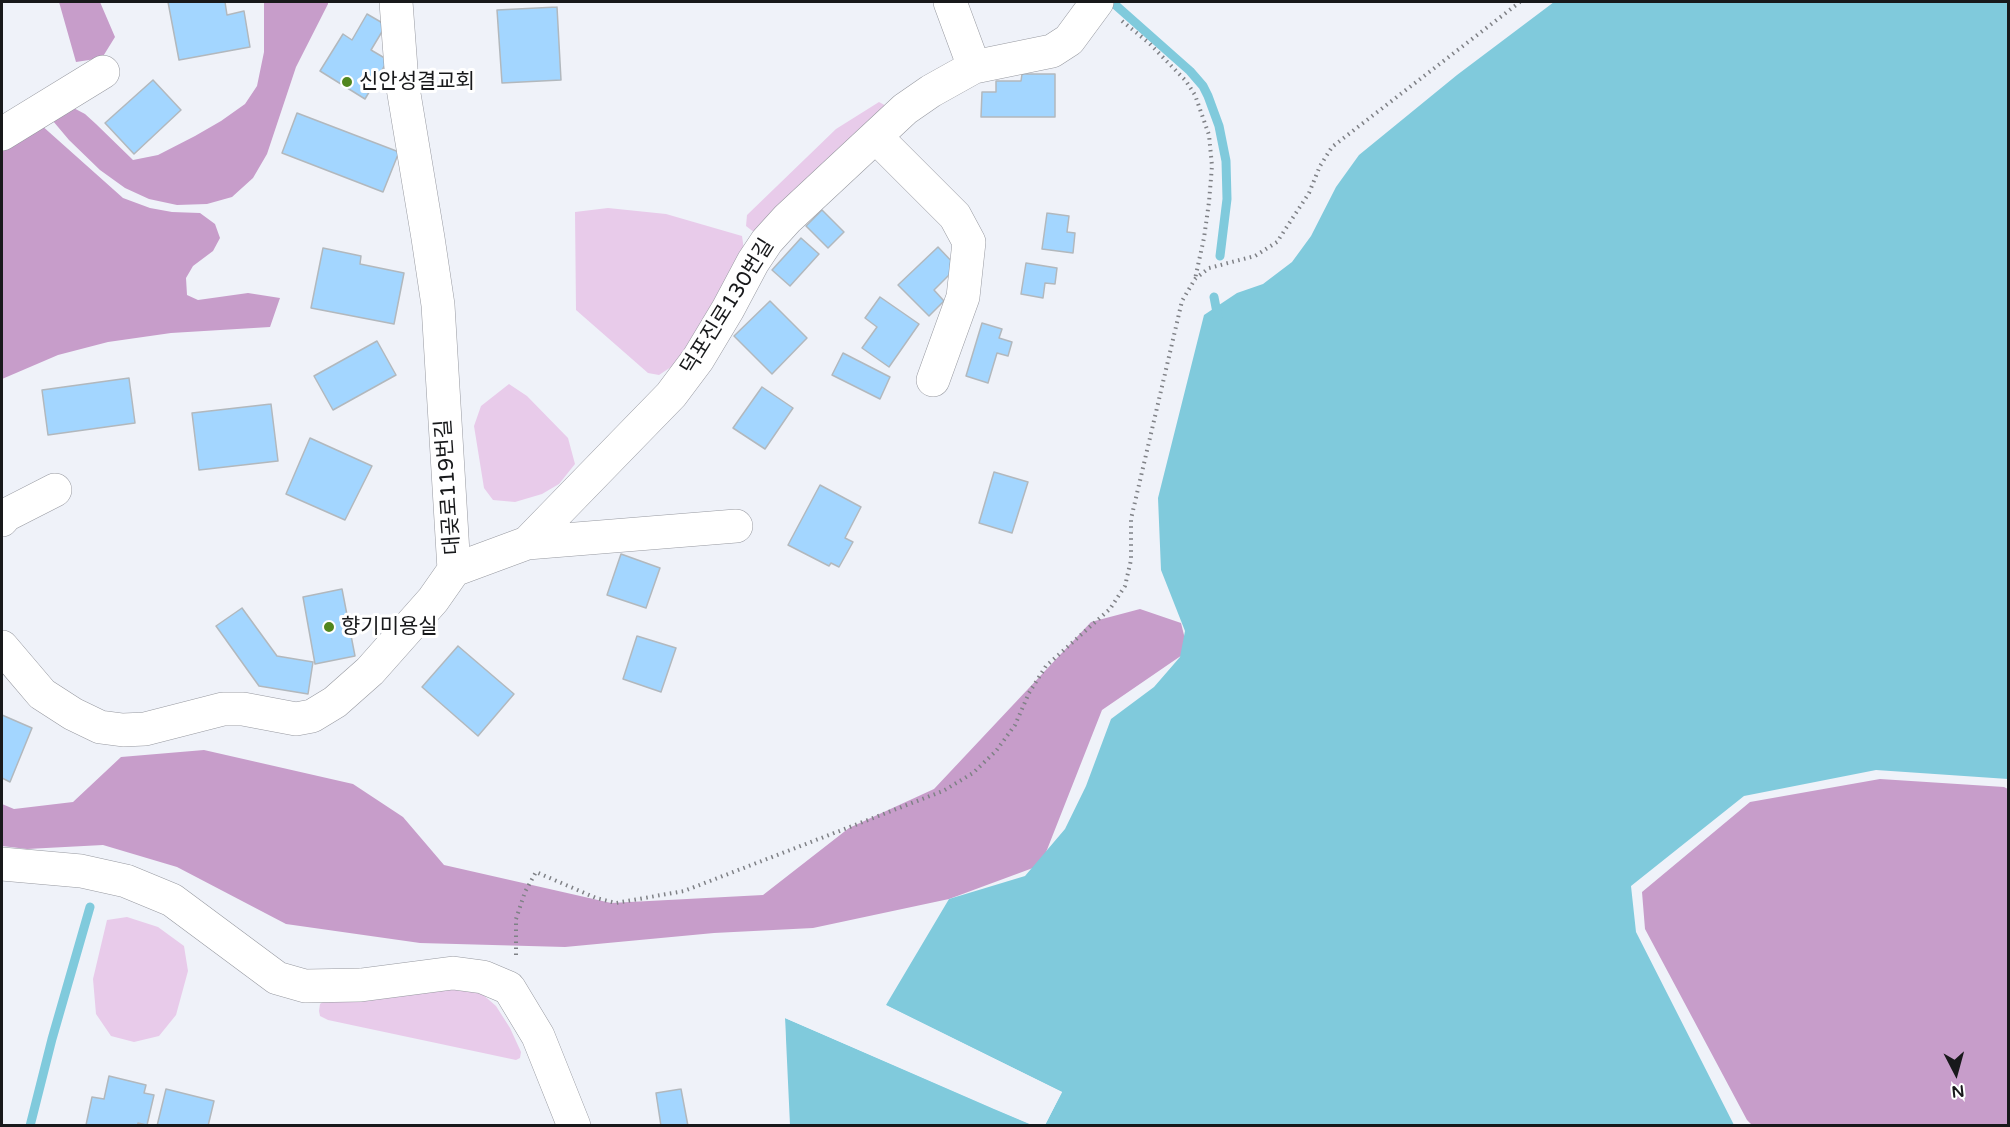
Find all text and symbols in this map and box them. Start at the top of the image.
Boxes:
place label: 신안성결교회 [359,69,475,95]
marker: 신안성결교회 [340,75,354,89]
street label: 덕포진로130번길 [676,234,780,380]
street label: 대곶로119번길 [432,418,466,556]
place label: 향기미용실 [341,614,438,640]
marker: 향기미용실 [322,620,336,634]
north arrow [1926,1043,1986,1103]
text: N [1950,1080,1965,1102]

